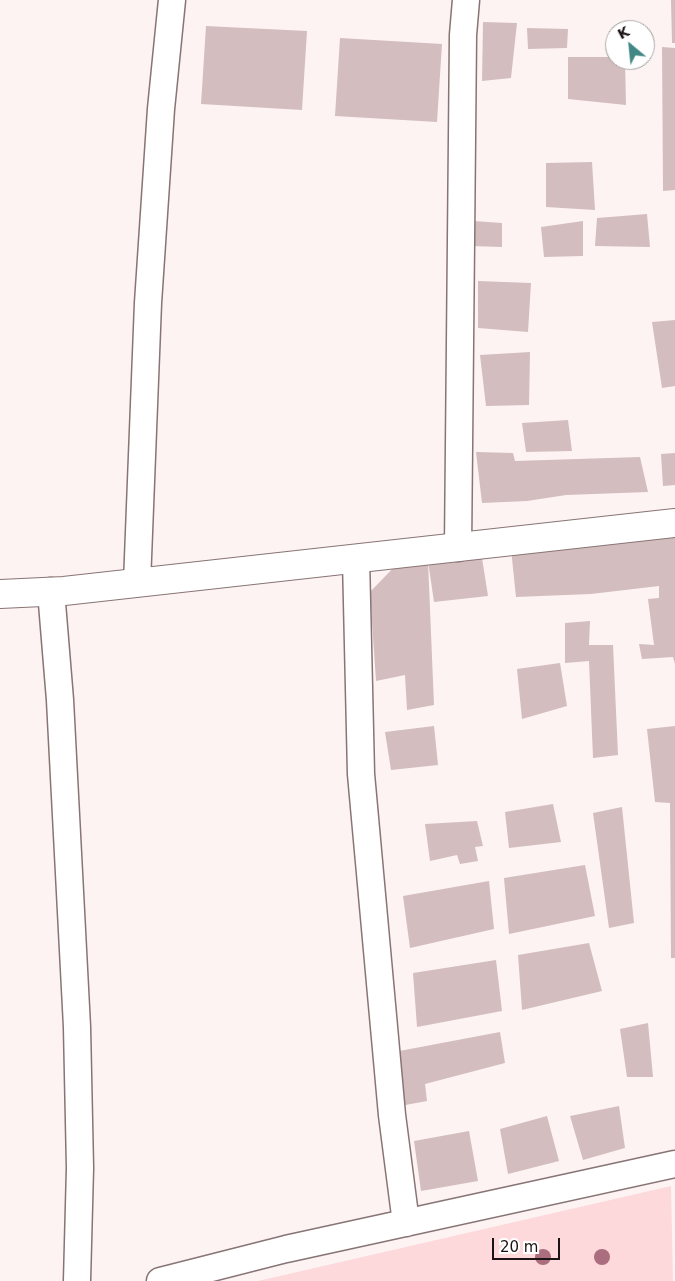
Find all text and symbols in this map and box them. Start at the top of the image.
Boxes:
north arrow [605,20,655,70]
text: K [615,23,632,42]
scale bar [495,1228,562,1260]
text: 20 m [500,1238,538,1256]

